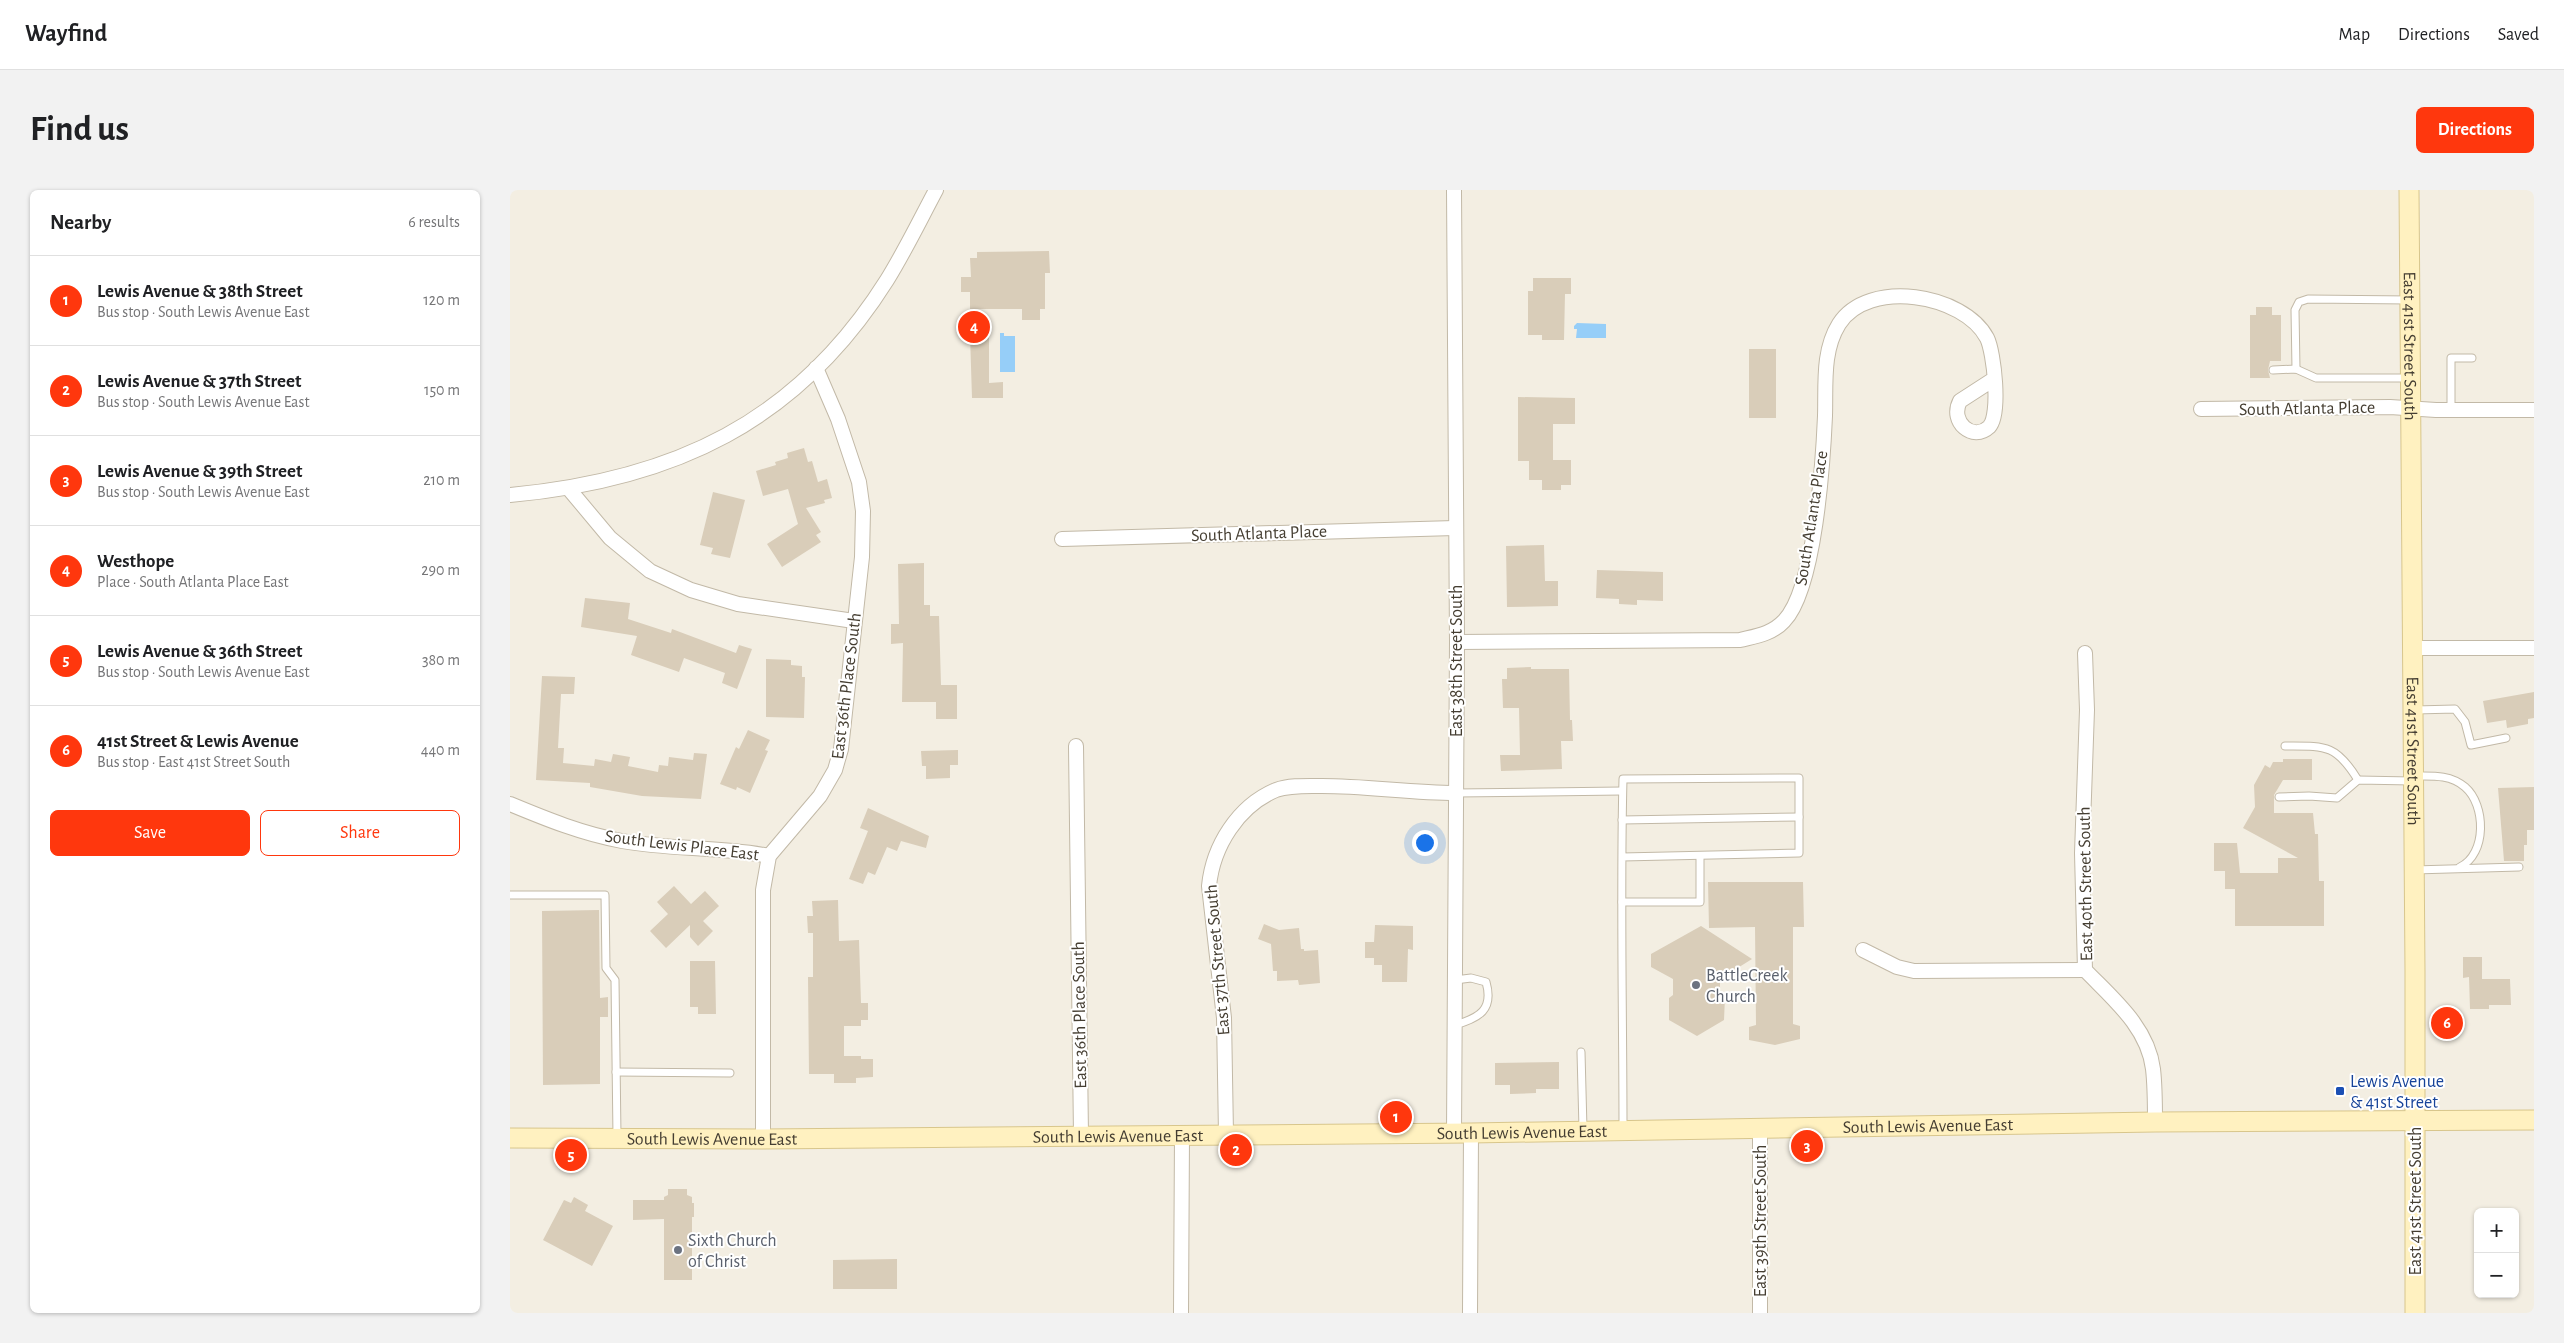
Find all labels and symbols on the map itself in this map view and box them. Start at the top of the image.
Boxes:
street label: East 41st Street South [2400,271,2419,421]
pin: 4 [958,308,990,346]
street label: South Atlanta Place [2239,399,2375,419]
street label: South Atlanta Place [1792,449,1832,587]
street label: South Atlanta Place [1191,523,1327,545]
street label: East 38th Street South [1448,585,1466,737]
street label: East 36th Place South [829,612,865,760]
street label: East 41st Street South [2403,676,2422,826]
street label: East 40th Street South [2076,806,2096,962]
street label: South Lewis Place East [604,828,760,864]
your location [1412,830,1438,856]
street label: East 37th Street South [1202,884,1234,1036]
street label: East 36th Place South [1070,941,1090,1089]
place label: BattleCreek Church [1706,967,1789,1006]
marker: BattleCreek Church [1690,979,1702,991]
pin: 6 [2431,1004,2463,1042]
place label: Lewis Avenue & 41st Street [2350,1073,2444,1112]
marker: Lewis Avenue & 41st Street [2334,1085,2346,1097]
pin: 1 [1380,1098,1412,1136]
street label: South Lewis Avenue East [1842,1116,2014,1137]
street label: South Lewis Avenue East [1437,1123,1608,1143]
street label: South Lewis Avenue East [1033,1127,1204,1147]
pin: 3 [1791,1127,1823,1165]
street label: East 41st Street South [2407,1127,2425,1275]
street label: South Lewis Avenue East [627,1130,798,1149]
pin: 2 [1220,1131,1252,1169]
pin: 5 [555,1136,587,1174]
street label: East 39th Street South [1752,1145,1770,1297]
place label: Sixth Church of Christ [688,1232,777,1271]
marker: Sixth Church of Christ [672,1244,684,1256]

